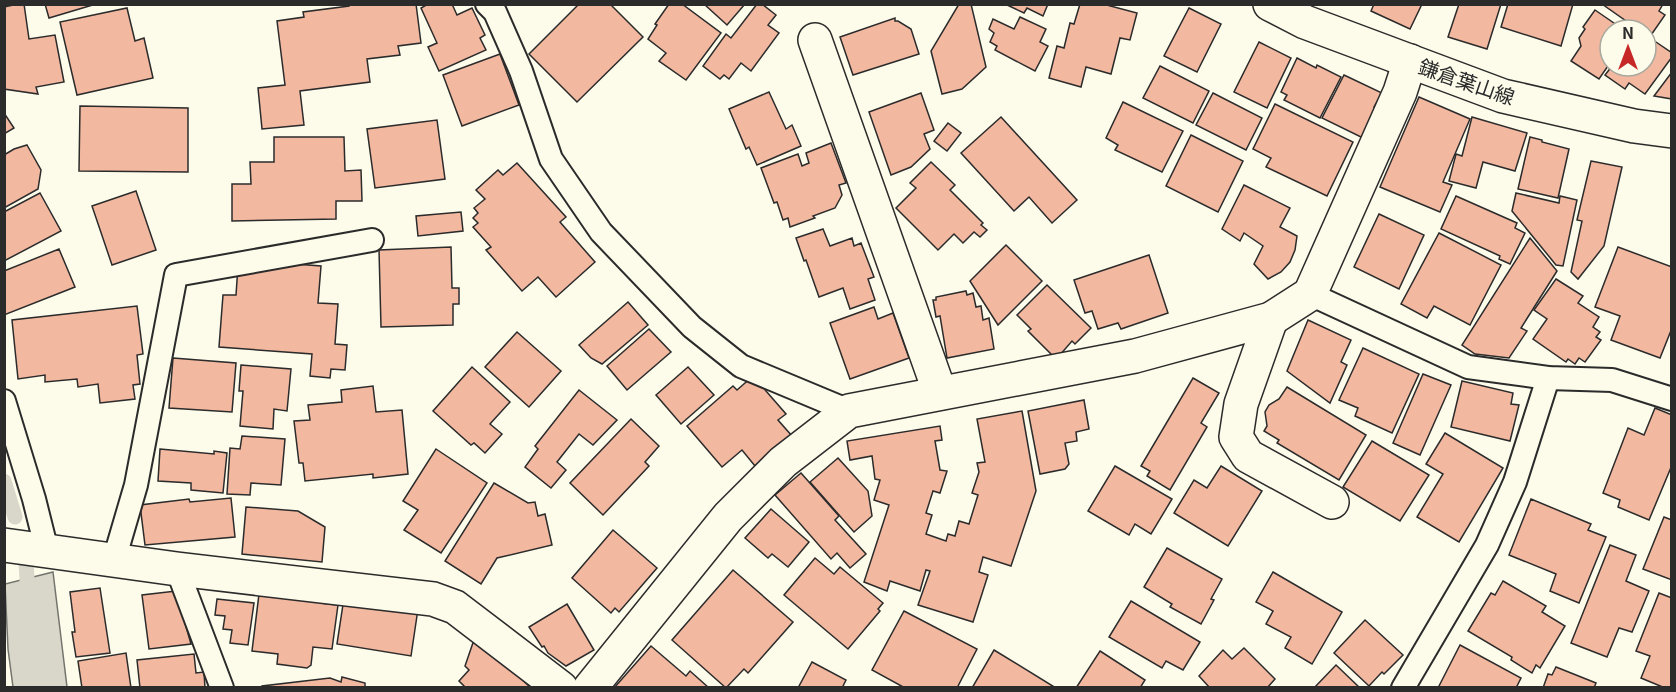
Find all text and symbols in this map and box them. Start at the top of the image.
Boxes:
north arrow [1598,18,1658,78]
text: N [1622,20,1634,44]
street label: 鎌倉葉山線 [1415,51,1519,111]

